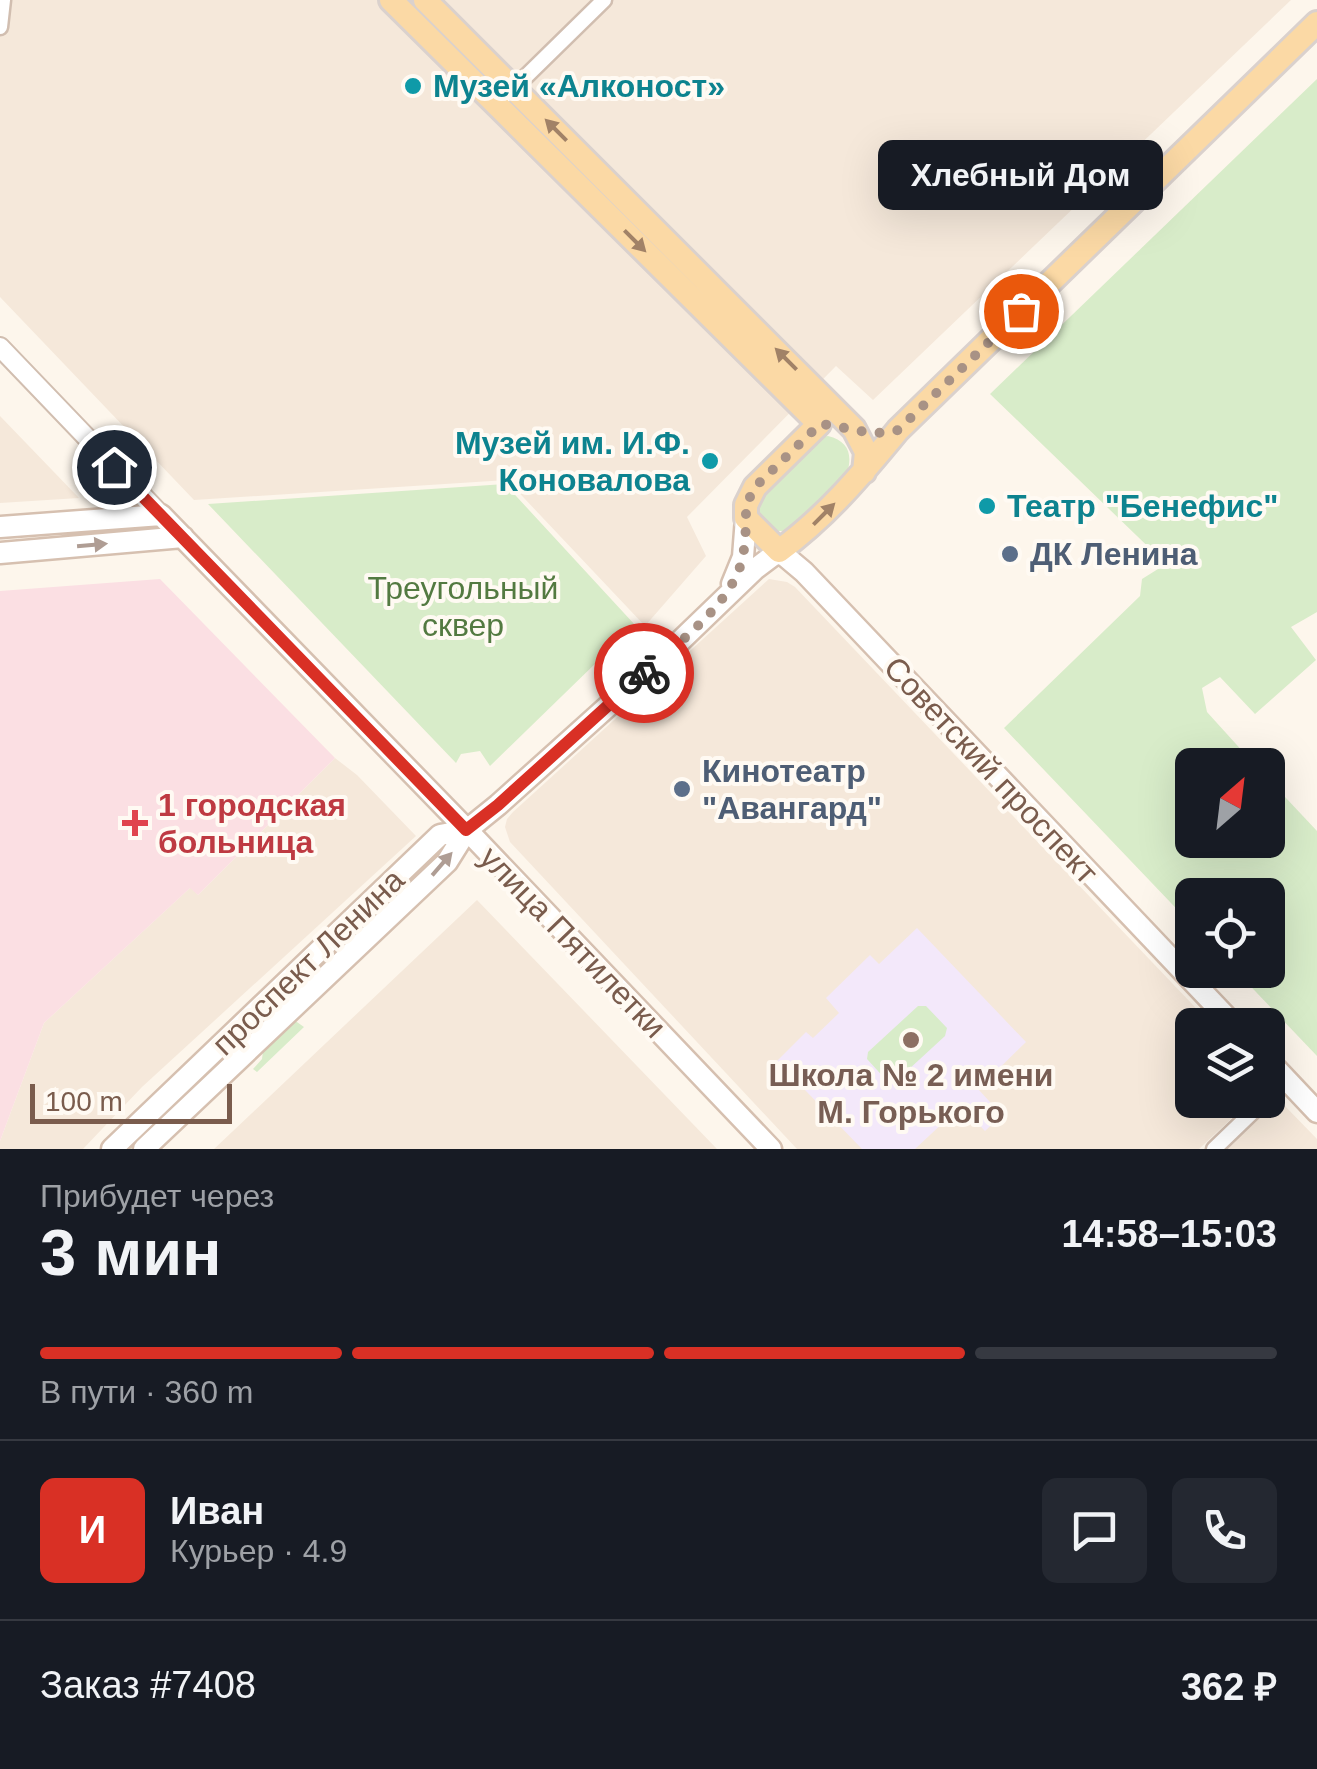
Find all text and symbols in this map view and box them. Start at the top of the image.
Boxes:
place label: Музей «Алконост» [433,68,725,104]
marker: Музей «Алконост» [402,75,424,97]
one-way arrow [544,118,568,142]
callout: Хлебный Дом [878,141,1164,211]
text: Хлебный Дом [911,157,1130,193]
one-way arrow [622,229,646,252]
pin [979,269,1064,354]
icon: bag [994,284,1049,339]
one-way arrow [774,347,798,371]
pin [72,425,157,510]
place label: Музей им. И.Ф. Коновалова [455,425,690,498]
icon: home [87,440,142,495]
marker: Музей им. И.Ф. Коновалова [699,450,721,472]
place label: Театр "Бенефис" [1007,488,1278,524]
marker: Театр "Бенефис" [976,495,998,517]
one-way arrow [812,502,835,526]
place label: ДК Ленина [1030,536,1198,572]
one-way arrow [76,537,108,553]
marker: ДК Ленина [999,543,1021,565]
park label: Треугольный сквер [368,570,558,643]
courier [594,623,694,723]
icon: bike [617,646,672,701]
street label: Советский проспект [877,649,1105,891]
north arrow [1175,748,1285,858]
map controls [1175,748,1285,1118]
place label: Кинотеатр "Авангард" [702,753,882,826]
marker: Кинотеатр "Авангард" [671,778,693,800]
place label: 1 городская больница [158,787,346,860]
marker: 1 городская больница [122,810,148,836]
street label: улица Пятилетки [473,839,673,1045]
one-way arrow [431,852,453,877]
street label: проспект Ленина [205,861,411,1062]
button: locate [1175,878,1285,988]
button: layers [1175,1008,1285,1118]
marker: Школа № 2 имени М. Горького [900,1029,922,1051]
place label: Школа № 2 имени М. Горького [769,1057,1053,1130]
scale bar [30,1079,232,1124]
text: 100 m [45,1086,123,1117]
text: Прибудет через [40,1178,274,1214]
text: 14:58–15:03 [1061,1213,1277,1255]
text: 3 мин [40,1216,222,1289]
text: В пути · 360 m [40,1374,253,1410]
button: chat [1042,1478,1147,1583]
button: phone [1172,1478,1277,1583]
text: Иван [170,1490,264,1532]
text: И [79,1509,106,1551]
text: Курьер · 4.9 [170,1533,347,1569]
text: Заказ #7408 [40,1664,256,1706]
text: 362 ₽ [1181,1666,1277,1708]

